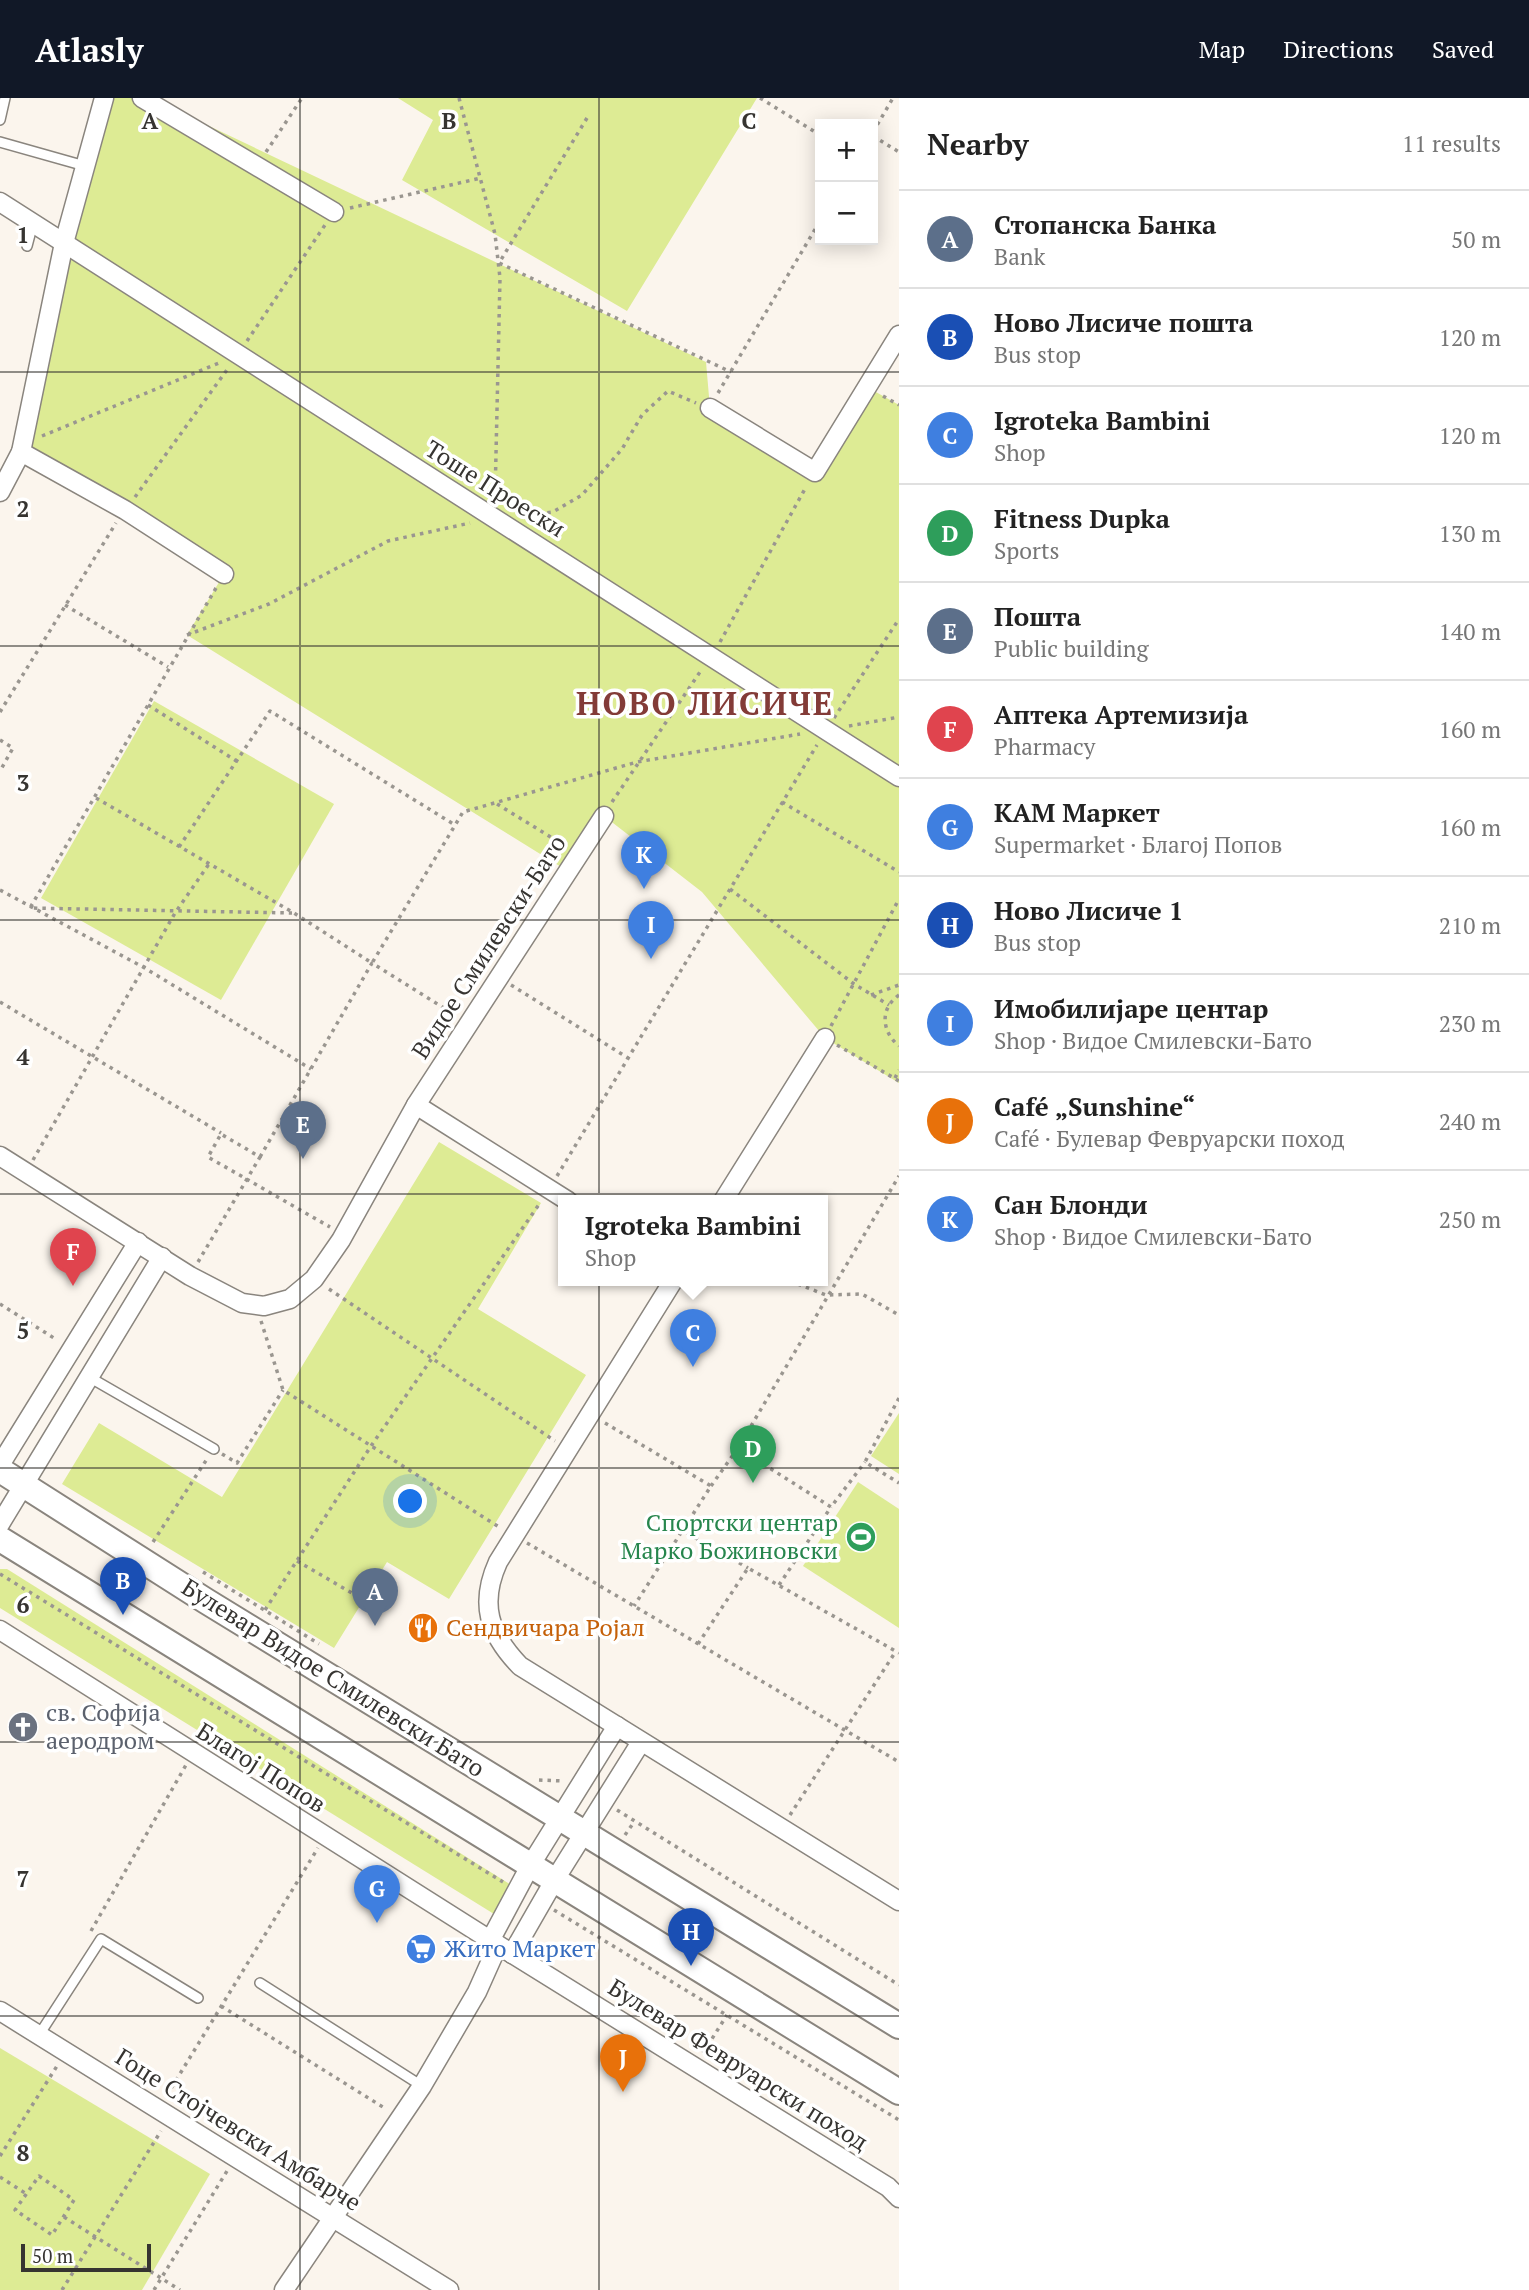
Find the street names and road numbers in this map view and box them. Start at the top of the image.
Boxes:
street label: Тоше Проески [419,432,572,544]
street label: Видое Смилевски-Бато [404,828,573,1064]
street label: Булевар Видое Смилевски Бато [176,1570,491,1784]
street label: Благој Попов [191,1715,332,1820]
street label: Булевар Февруарски поход [602,1971,875,2158]
street label: Гоце Стојчевски Амбарче [110,2040,367,2218]

